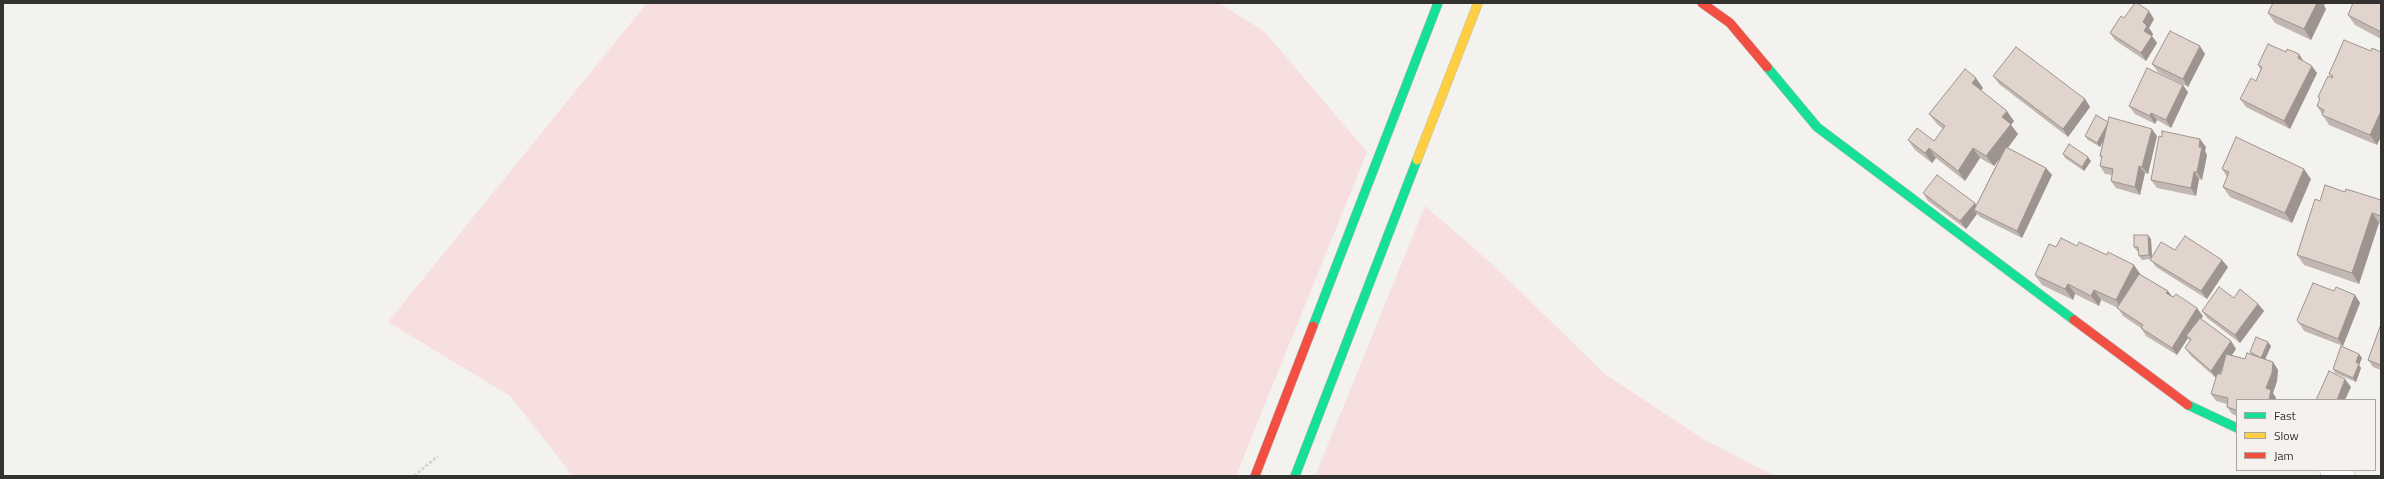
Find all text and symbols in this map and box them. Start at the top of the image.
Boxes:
legend [2236,399,2376,471]
text: Fast [2274,406,2296,425]
text: Slow [2274,426,2299,445]
text: Jam [2274,446,2294,465]

